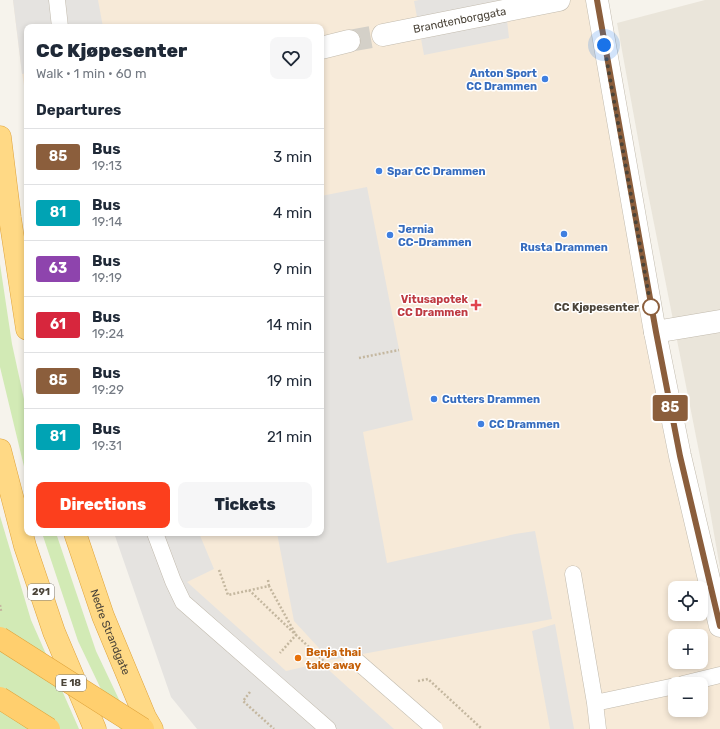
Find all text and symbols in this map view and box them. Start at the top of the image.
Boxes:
street label: Brandtenborggata [412,4,507,35]
your location [594,35,614,55]
button: heart [270,37,312,79]
text: CC Kjøpesenter [36,39,187,62]
text: Walk · 1 min · 60 m [36,66,147,81]
place label: Anton Sport CC Drammen [466,67,537,93]
marker: Anton Sport CC Drammen [540,74,550,84]
text: Departures [36,101,121,119]
text: Bus [92,140,120,158]
text: 85 [49,148,67,165]
text: 3 min [273,148,312,166]
text: 19:13 [92,158,122,173]
place label: Spar CC Drammen [387,165,486,178]
marker: Spar CC Drammen [374,166,384,176]
text: Bus [92,196,120,214]
text: 81 [50,204,66,221]
text: 4 min [273,204,312,222]
text: 19:14 [92,214,122,229]
place label: Jernia CC-Drammen [398,223,472,249]
marker: Rusta Drammen [559,229,569,239]
marker: Jernia CC-Drammen [385,230,395,240]
place label: Rusta Drammen [520,241,608,254]
text: Bus [92,252,120,270]
text: 63 [49,260,67,277]
text: 9 min [273,260,312,278]
text: 19:19 [92,270,122,285]
place label: Vitusapotek CC Drammen [397,293,469,319]
marker: CC Kjøpesenter [642,298,660,316]
marker: Vitusapotek CC Drammen [471,300,481,310]
place label: CC Kjøpesenter [554,301,639,314]
text: Bus [92,308,120,326]
text: 61 [50,316,66,333]
text: 14 min [267,316,312,334]
text: 19:24 [92,326,124,341]
text: Bus [92,364,120,382]
text: 85 [49,372,67,389]
text: 19 min [267,372,312,390]
text: 19:29 [92,382,124,397]
place label: Cutters Drammen [442,393,540,406]
marker: Cutters Drammen [429,394,439,404]
line badge: 85 [652,395,688,421]
text: 85 [661,399,679,416]
place label: CC Drammen [489,418,560,431]
marker: CC Drammen [476,419,486,429]
text: Bus [92,420,120,438]
text: 81 [50,428,66,445]
text: 21 min [267,428,312,446]
text: 19:31 [92,438,122,453]
button: Directions [36,482,170,528]
button: Tickets [178,482,312,528]
map controls [668,581,708,717]
button: locate [668,581,708,621]
road number: 291 [28,584,54,600]
street label: Nedre Strandgate [88,587,133,677]
button: + [668,629,708,669]
place label: Benja thai take away [306,646,361,672]
marker: Benja thai take away [293,653,303,663]
road number: E 18 [56,675,86,691]
button: − [668,677,708,717]

